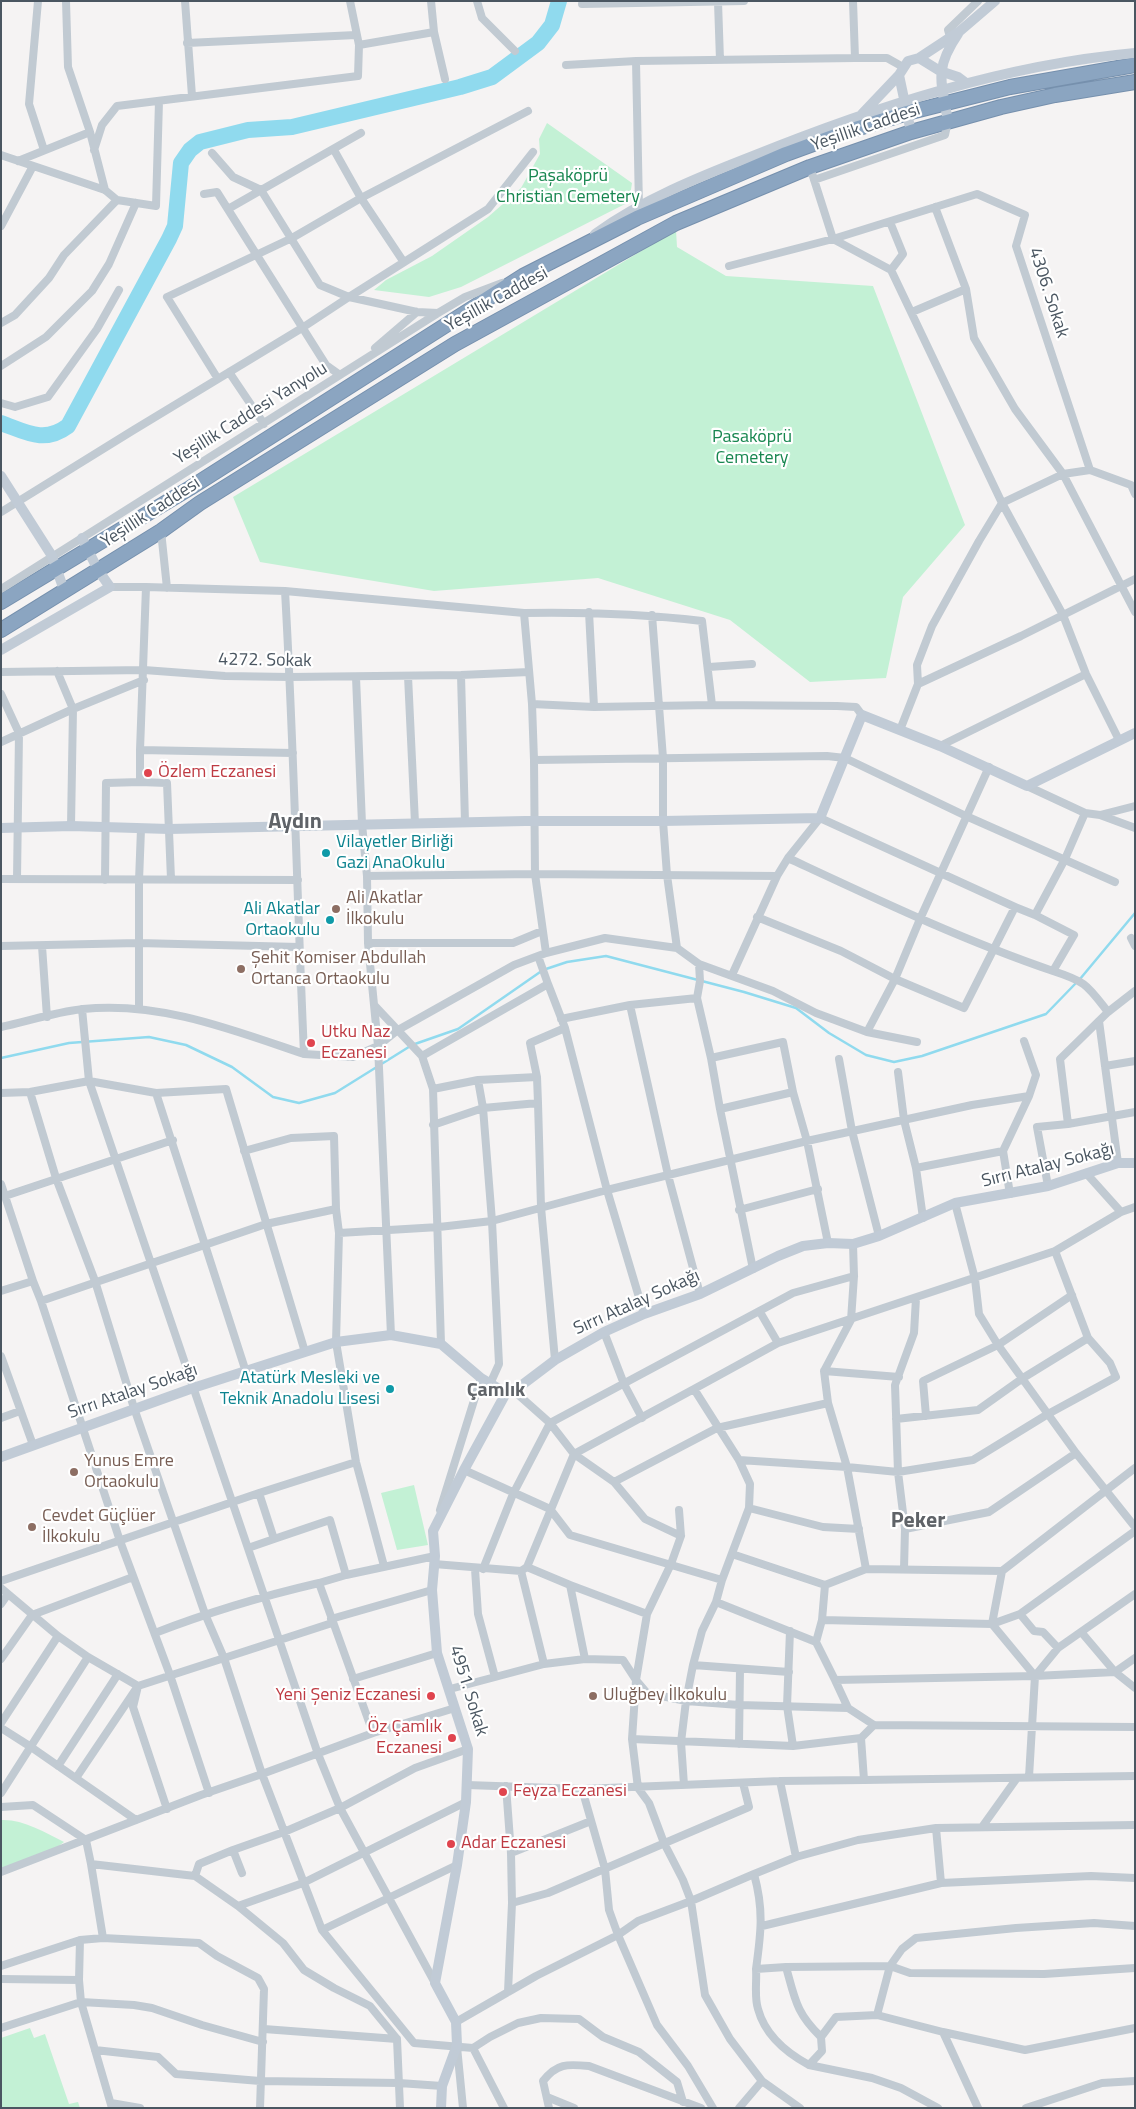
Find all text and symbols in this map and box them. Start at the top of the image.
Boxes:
street label: Yeşillik Caddesi [809,99,923,157]
park label: Paşaköprü Christian Cemetery [496,166,640,208]
street label: 4306. Sokak [1023,245,1073,341]
street label: Yeşillik Caddesi [442,263,552,337]
street label: Yeşillik Caddesi Yanyolu [170,358,332,470]
park label: Pasaköprü Cemetery [712,427,792,469]
street label: Yeşillik Caddesi [97,473,205,553]
street label: 4272. Sokak [218,649,312,673]
place label: Özlem Eczanesi [158,762,276,784]
marker: Özlem Eczanesi [142,767,154,779]
district label: Aydın [268,810,322,836]
place label: Vilayetler Birliği Gazi AnaOkulu [336,832,453,874]
marker: Vilayetler Birliği Gazi AnaOkulu [320,847,332,859]
place label: Ali Akatlar İlkokulu [346,888,423,931]
place label: Ali Akatlar Ortaokulu [243,899,320,942]
marker: Ali Akatlar İlkokulu [330,903,342,915]
marker: Ali Akatlar Ortaokulu [324,914,336,926]
place label: Şehit Komiser Abdullah Ortanca Ortaokulu [251,948,426,991]
marker: Şehit Komiser Abdullah Ortanca Ortaokulu [235,963,247,975]
place label: Utku Naz Eczanesi [321,1022,390,1064]
marker: Utku Naz Eczanesi [305,1037,317,1049]
street label: Sırrı Atalay Sokağı [980,1139,1116,1193]
street label: Sırrı Atalay Sokağı [571,1266,703,1340]
street label: Sırrı Atalay Sokağı [65,1360,201,1424]
place label: Atatürk Mesleki ve Teknik Anadolu Lisesi [220,1368,380,1410]
district label: Çamlık [467,1379,525,1403]
marker: Atatürk Mesleki ve Teknik Anadolu Lisesi [384,1383,396,1395]
place label: Yunus Emre Ortaokulu [84,1451,174,1494]
marker: Yunus Emre Ortaokulu [68,1466,80,1478]
place label: Cevdet Güçlüer İlkokulu [42,1506,155,1548]
district label: Peker [891,1509,945,1535]
marker: Cevdet Güçlüer İlkokulu [26,1521,38,1533]
street label: 4951. Sokak [444,1643,492,1739]
place label: Yeni Şeniz Eczanesi [275,1685,421,1707]
place label: Uluğbey İlkokulu [603,1685,727,1707]
marker: Yeni Şeniz Eczanesi [425,1690,437,1702]
marker: Uluğbey İlkokulu [587,1690,599,1702]
place label: Öz Çamlık Eczanesi [367,1717,442,1760]
marker: Öz Çamlık Eczanesi [446,1732,458,1744]
place label: Feyza Eczanesi [513,1781,627,1803]
marker: Feyza Eczanesi [497,1786,509,1798]
place label: Adar Eczanesi [461,1833,566,1855]
marker: Adar Eczanesi [445,1838,457,1850]

